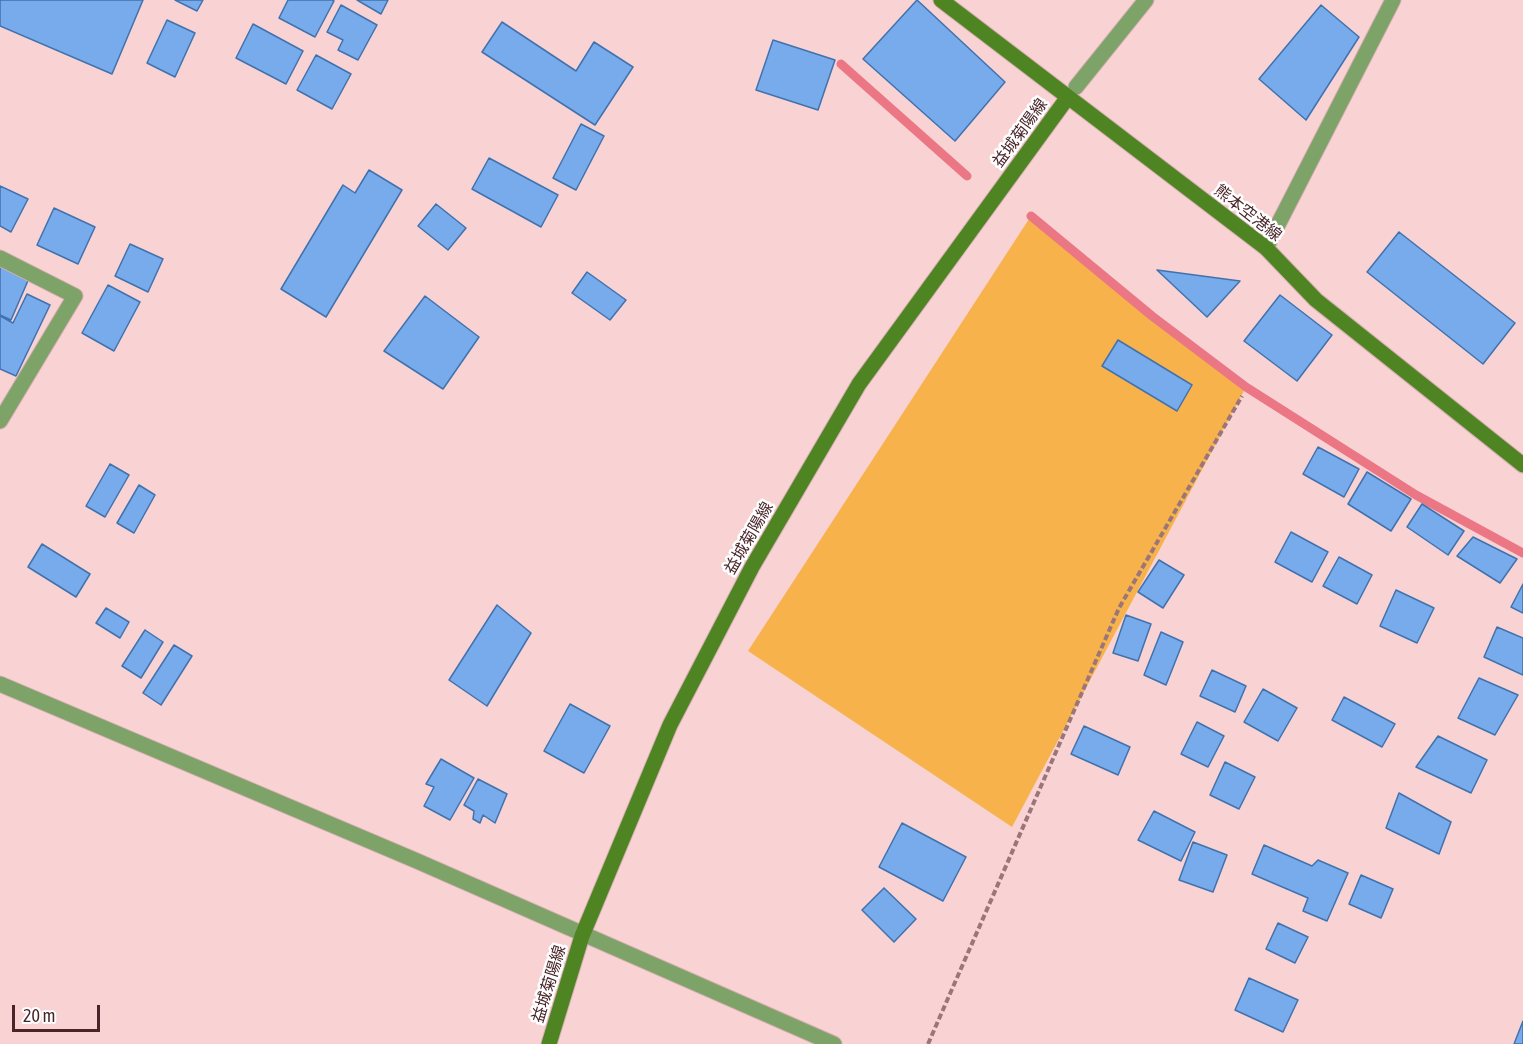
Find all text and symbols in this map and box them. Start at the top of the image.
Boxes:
street label: 益城菊陽線 [989,95,1051,171]
street label: 熊本空港線 [1211,181,1285,245]
street label: 益城菊陽線 [721,499,777,577]
street label: 益城菊陽線 [528,943,570,1025]
scale bar [15,993,104,1031]
text: 20 m [23,1005,55,1026]

